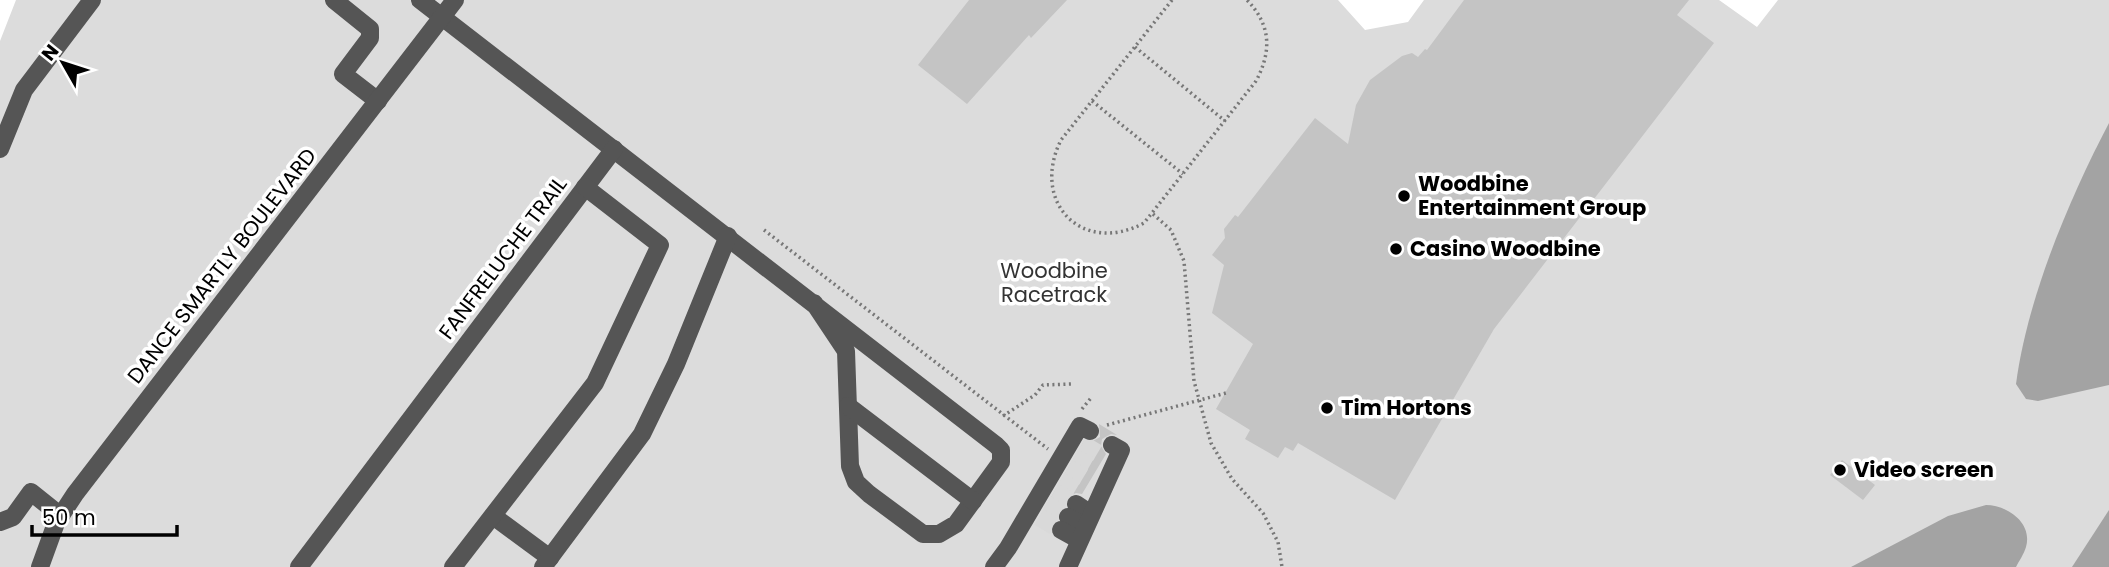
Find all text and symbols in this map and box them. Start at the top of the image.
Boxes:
north arrow [28,28,98,98]
text: N [35,39,65,67]
street label: DANCE SMARTLY BOULEVARD [120,142,323,389]
place label: Woodbine Entertainment Group [1418,169,1646,222]
street label: FANFRELUCHE TRAIL [432,170,573,345]
marker: Woodbine Entertainment Group [1396,188,1412,204]
place label: Casino Woodbine [1410,234,1601,263]
marker: Casino Woodbine [1388,241,1404,257]
park label: Woodbine Racetrack [1000,256,1108,309]
place label: Tim Hortons [1341,393,1472,422]
marker: Tim Hortons [1319,400,1335,416]
place label: Video screen [1854,455,1994,484]
marker: Video screen [1832,462,1848,478]
scale bar [32,494,177,538]
text: 50 m [42,503,96,532]

